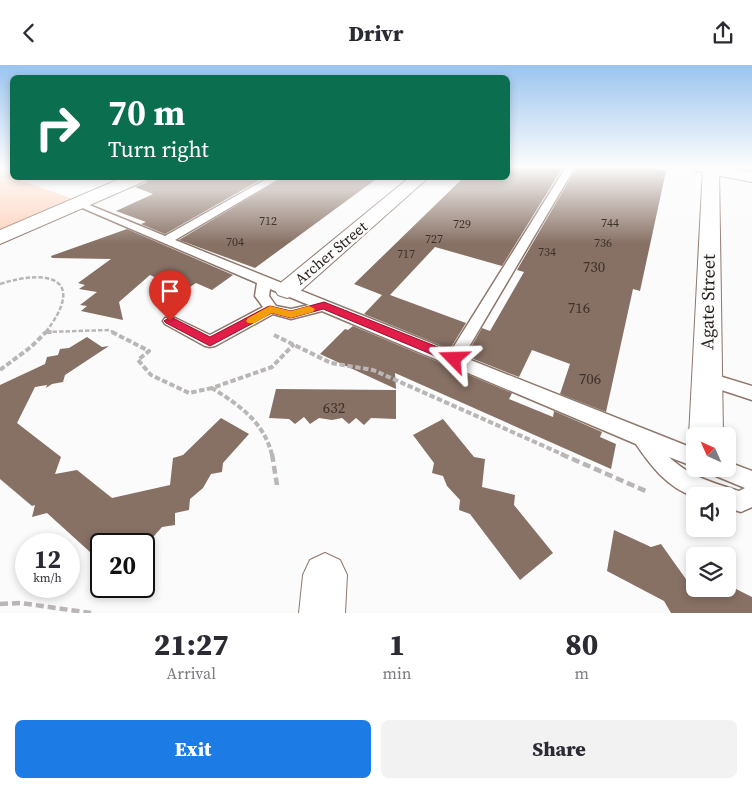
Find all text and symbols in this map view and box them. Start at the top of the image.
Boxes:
text: Drivr [349,18,403,48]
icon: back [15,19,43,47]
icon: share [709,19,737,47]
text: 70 m [108,89,185,137]
icon: right [25,95,90,160]
text: Turn right [108,134,209,164]
house number: 712 [259,213,277,229]
house number: 744 [601,215,619,231]
street label: Archer Street [290,216,371,289]
house number: 729 [453,216,471,232]
house number: 727 [425,231,443,247]
house number: 704 [226,234,244,250]
house number: 736 [594,235,612,251]
house number: 734 [538,244,556,260]
house number: 717 [397,246,415,262]
street label: Agate Street [694,254,721,350]
house number: 730 [583,256,605,277]
pin [149,270,191,321]
icon: arrive [156,277,184,305]
house number: 716 [568,297,590,318]
position arrow [427,332,479,384]
house number: 706 [579,368,601,389]
house number: 632 [323,397,345,418]
north arrow [686,427,736,477]
map controls [686,427,736,597]
button: sound [686,487,736,537]
speed limit sign: 20 [90,533,155,598]
text: 12 [34,542,61,576]
button: layers [686,547,736,597]
text: km/h [33,570,62,586]
text: 21:27 [154,624,229,665]
text: 1 [389,624,405,665]
text: 80 [565,624,598,665]
text: Arrival [167,662,216,684]
text: min [383,662,411,684]
text: m [574,662,589,684]
button: Exit [15,720,371,778]
button: Share [381,720,737,778]

